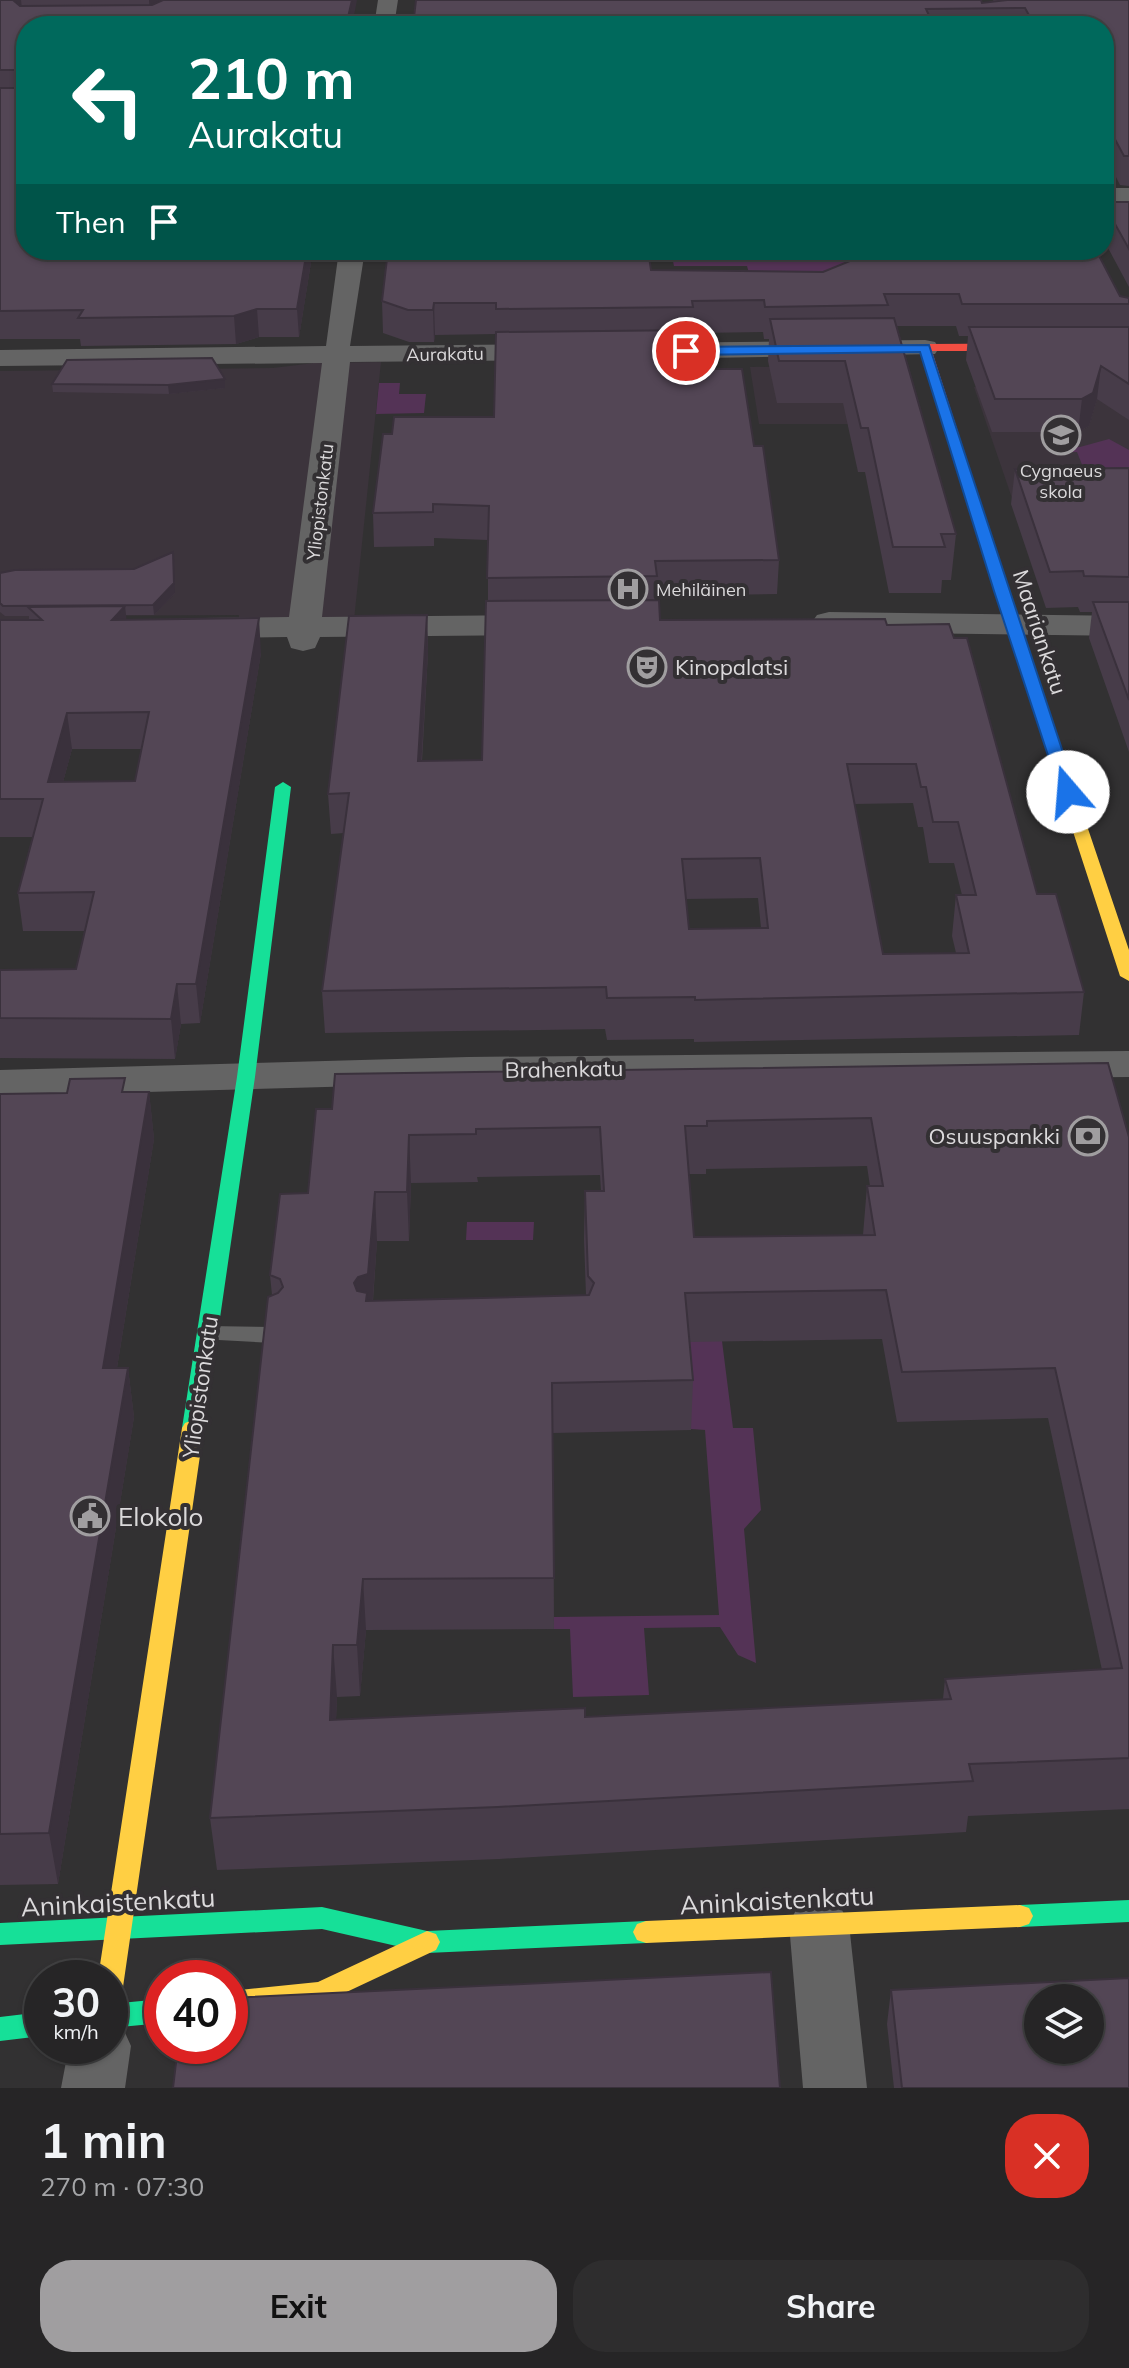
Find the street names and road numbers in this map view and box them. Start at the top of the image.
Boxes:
street label: Aurakatu [406,342,484,366]
street label: Yliopistonkatu [301,442,339,563]
street label: Maariankatu [1007,566,1073,698]
street label: Brahenkatu [504,1054,624,1084]
street label: Yliopistonkatu [176,1314,224,1461]
street label: Aninkaistenkatu [679,1878,875,1922]
street label: Aninkaistenkatu [20,1880,216,1924]

